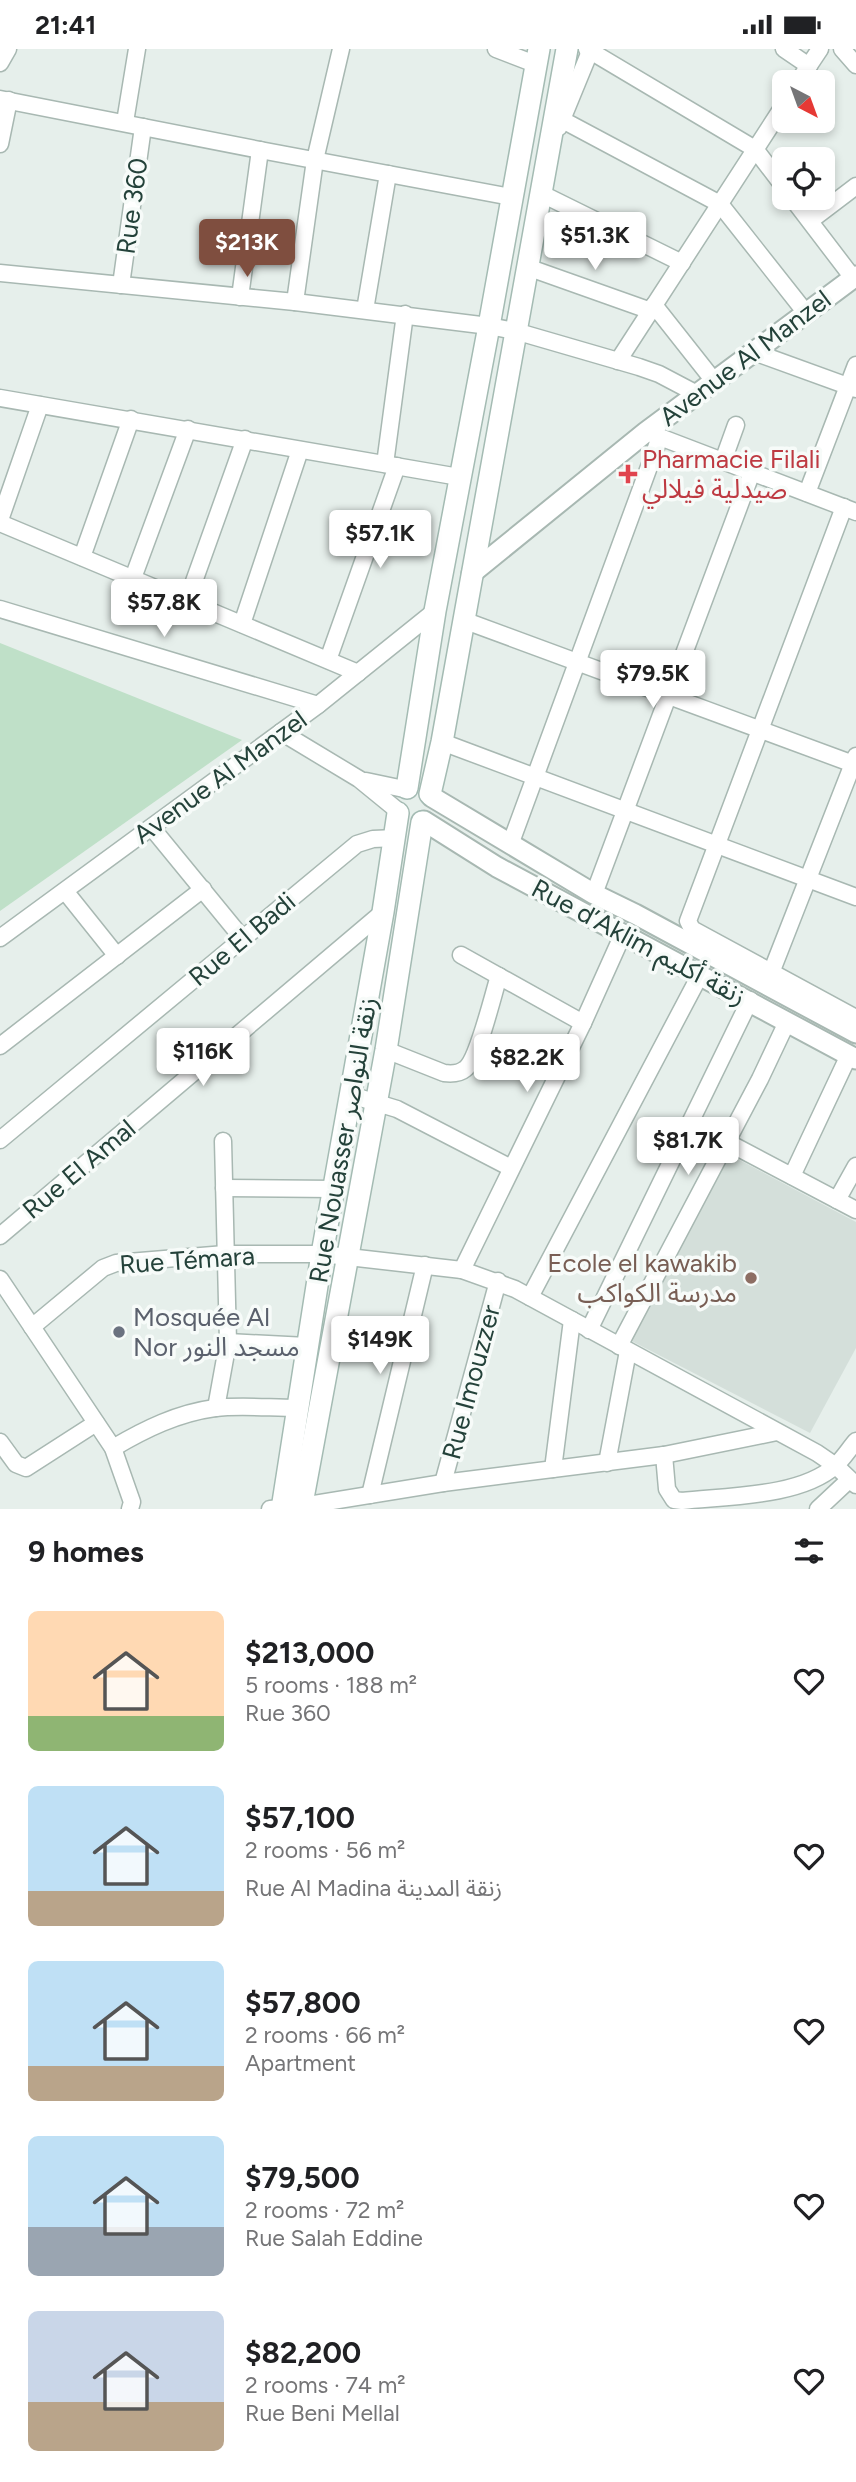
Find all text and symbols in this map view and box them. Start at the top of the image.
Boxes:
text: 21:41 [35,9,96,41]
north arrow [772,70,835,133]
map controls [772,70,835,210]
button: locate [772,147,835,210]
street label: Rue 360 [109,156,155,256]
pin: $51.3K [538,213,652,272]
pin: $213K [198,219,296,279]
text: $51.3K [560,221,630,249]
text: $213K [215,228,279,256]
street label: Avenue Al Manzel [653,283,837,433]
place label: Pharmacie Filali صيدلية فيلالي [642,443,821,509]
marker: Pharmacie Filali صيدلية فيلالي [620,466,636,482]
pin: $57.1K [323,511,437,570]
text: $57.1K [345,519,415,547]
pin: $57.8K [107,579,221,639]
text: $57.8K [127,588,201,616]
pin: $79.5K [596,651,710,710]
text: $79.5K [616,659,690,687]
street label: Avenue Al Manzel [127,703,313,851]
street label: Rue d’Aklim زنقة أكليم [524,872,752,1016]
street label: Rue El Badi [182,885,302,993]
street label: Rue Nouasser زنقة النواصر [302,995,384,1285]
pin: $116K [154,1028,252,1088]
pin: $82.2K [470,1035,584,1094]
text: $116K [173,1037,233,1065]
text: $82.2K [490,1043,564,1071]
street label: Rue El Amal [16,1113,142,1225]
pin: $81.7K [631,1117,745,1177]
text: $81.7K [653,1126,723,1154]
street label: Rue Témara [118,1239,256,1281]
place label: Ecole el kawakib مدرسة الكواكب [547,1247,737,1309]
marker: Ecole el kawakib مدرسة الكواكب [743,1270,759,1286]
place label: Mosquée Al Nor مسجد النور [133,1301,300,1363]
street label: Rue Imouzzer [435,1301,507,1463]
pin: $149K [331,1317,429,1376]
marker: Mosquée Al Nor مسجد النور [111,1324,127,1340]
text: $149K [347,1325,413,1353]
icon: filters [790,1532,828,1570]
text: 9 homes [28,1533,144,1570]
text: $213,000 [245,1634,374,1671]
icon: home [84,1639,168,1723]
icon: heart [790,1662,828,1700]
text: 5 rooms · 188 m² [245,1671,417,1699]
text: Rue 360 [245,1699,331,1727]
text: $57,100 [245,1799,355,1836]
icon: home [84,1814,168,1898]
text: 2 rooms · 56 m² [245,1836,405,1864]
icon: heart [790,1837,828,1875]
text: Rue Al Madina زنقة المدينة [245,1874,502,1902]
text: $57,800 [245,1984,361,2021]
icon: home [84,1989,168,2073]
icon: heart [790,2012,828,2050]
text: 2 rooms · 66 m² [245,2021,405,2049]
text: Apartment [245,2049,356,2077]
text: $79,500 [245,2159,360,2196]
icon: home [84,2164,168,2248]
icon: heart [790,2187,828,2225]
text: 2 rooms · 72 m² [245,2196,404,2224]
text: Rue Salah Eddine [245,2224,423,2252]
text: $82,200 [245,2334,361,2371]
icon: home [84,2339,168,2423]
icon: heart [790,2362,828,2400]
text: 2 rooms · 74 m² [245,2371,406,2399]
text: Rue Beni Mellal [245,2399,400,2427]

